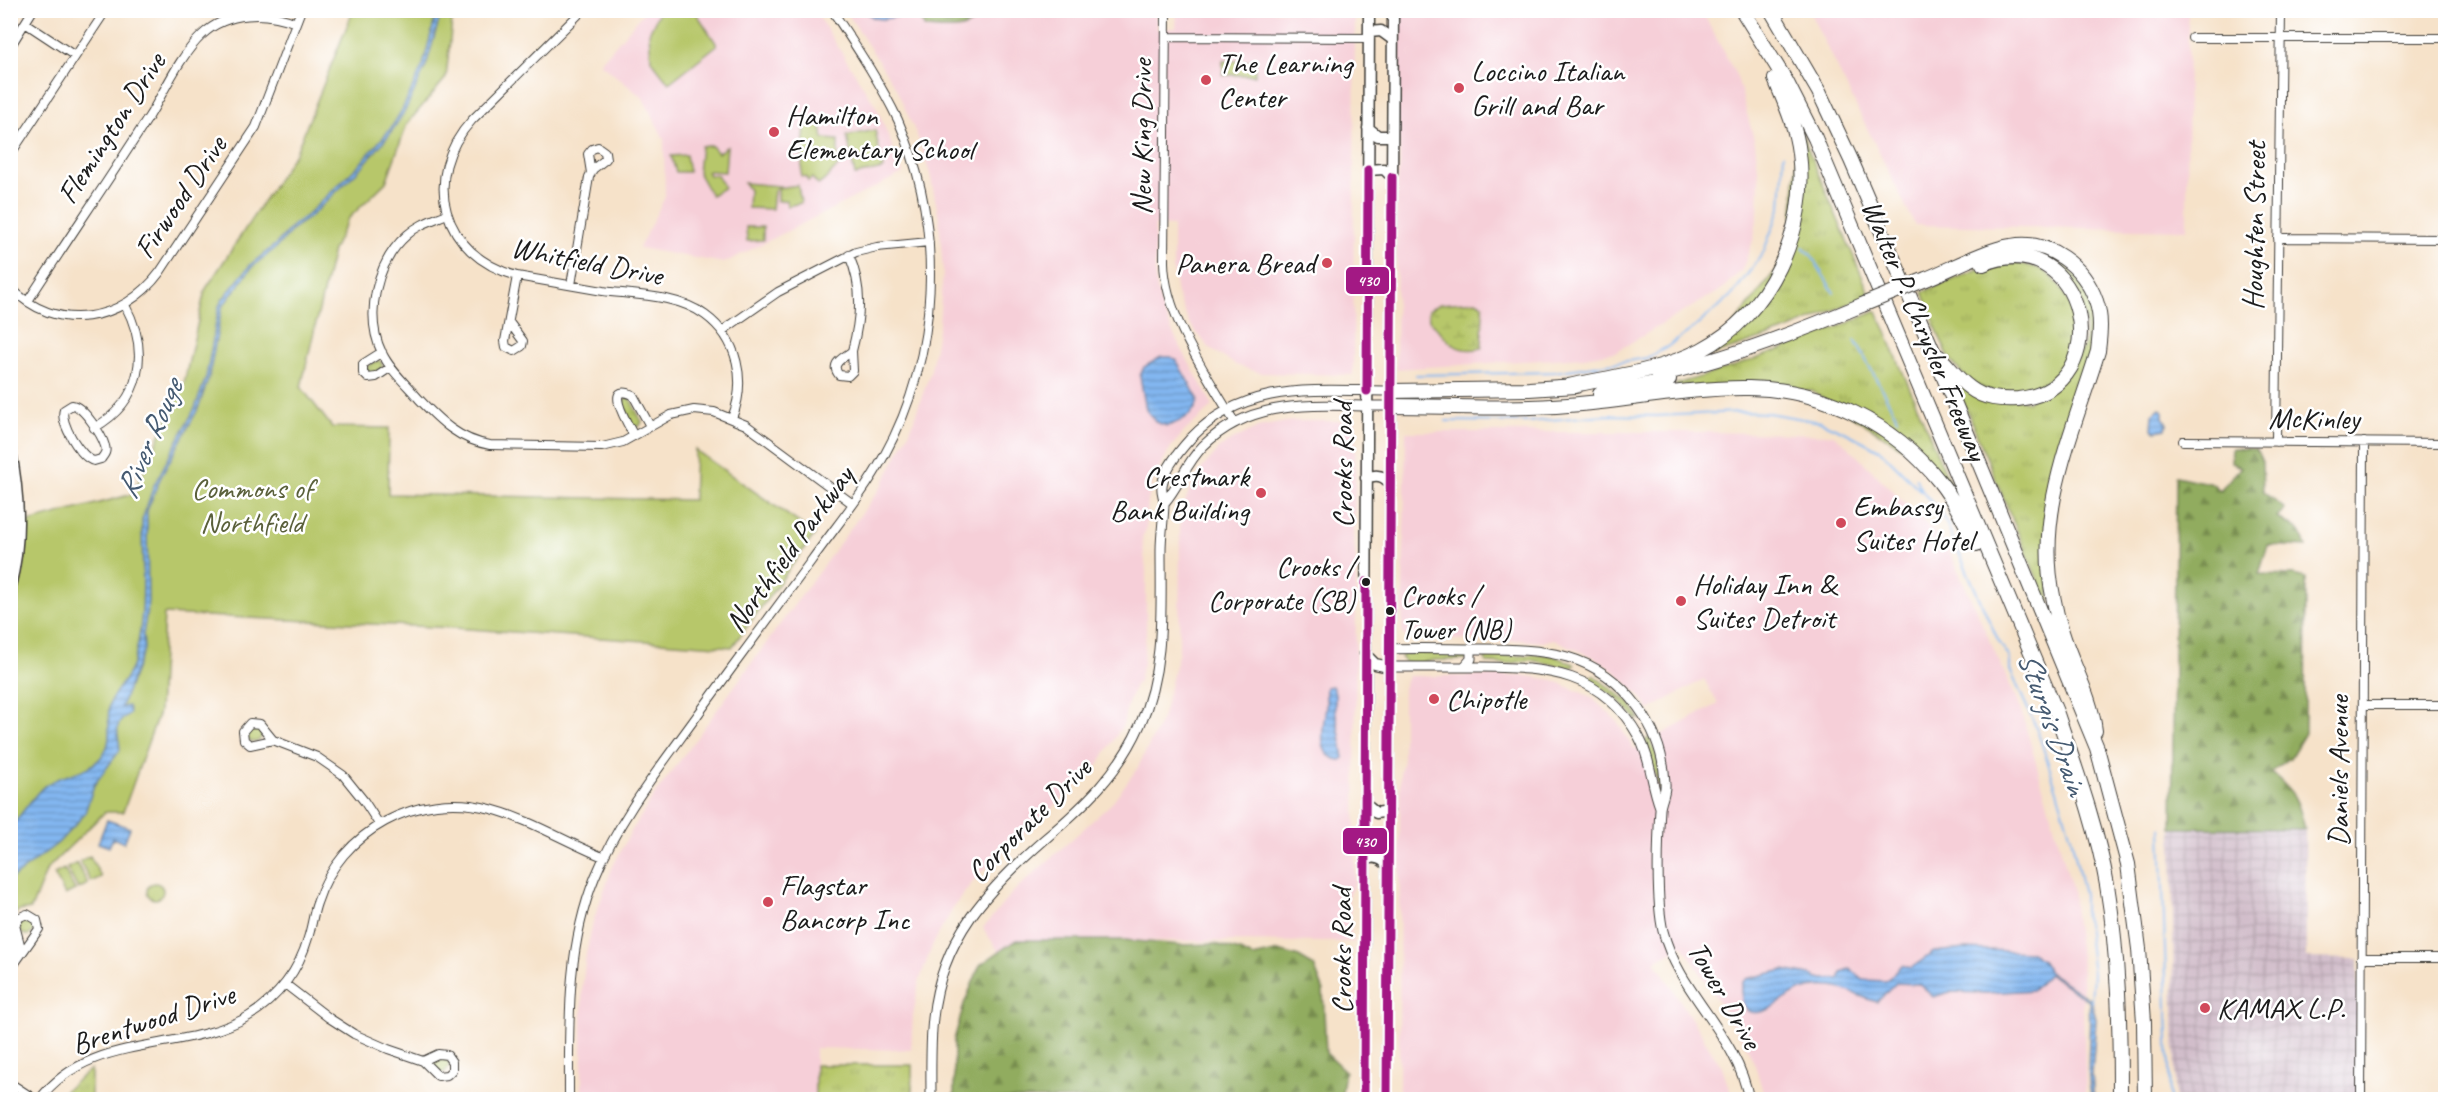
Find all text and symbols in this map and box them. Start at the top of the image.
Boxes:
street label: Flemington Drive [48,44,175,211]
place label: The Learning Center [1218,44,1355,116]
place label: Loccino Italian Grill and Bar [1471,52,1626,124]
street label: New King Drive [1122,57,1160,215]
marker: The Learning Center [1199,73,1213,87]
marker: Loccino Italian Grill and Bar [1452,81,1466,95]
place label: Hamilton Elementary School [786,96,978,168]
marker: Hamilton Elementary School [767,125,781,139]
street label: Firwood Drive [125,126,236,266]
street label: Houghten Street [2234,139,2275,310]
street label: Walter P. Chrysler Freeway [1853,194,1998,469]
street label: Whitfield Drive [508,228,668,295]
place label: Panera Bread [1176,244,1319,282]
marker: Panera Bread [1320,256,1334,270]
line badge: 430 [1345,266,1390,295]
text: 430 [1357,271,1381,291]
water label: River Rouge [106,369,194,504]
street label: Crooks Road [1323,398,1361,528]
street label: McKinley [2268,399,2362,437]
street label: Northfield Parkway [716,456,864,640]
place label: Crestmark Bank Building [1110,457,1251,529]
park label: Commons of Northfield [192,469,319,541]
marker: Crestmark Bank Building [1254,486,1268,500]
place label: Embassy Suites Hotel [1853,487,1978,559]
marker: Embassy Suites Hotel [1834,516,1848,530]
place label: Crooks / Corporate (SB) [1208,549,1361,618]
place label: Holiday Inn & Suites Detroit [1693,565,1839,637]
marker: Crooks / Corporate (SB) [1360,576,1372,588]
place label: Crooks / Tower (NB) [1401,578,1513,647]
marker: Holiday Inn & Suites Detroit [1674,594,1688,608]
marker: Crooks / Tower (NB) [1384,605,1396,617]
water label: Sturgis Drain [2008,646,2099,804]
place label: Chipotle [1446,680,1529,718]
marker: Chipotle [1427,692,1441,706]
street label: Daniels Avenue [2319,693,2357,846]
street label: Corporate Drive [959,748,1101,890]
line badge: 430 [1342,827,1388,855]
text: 430 [1354,832,1378,852]
place label: Flagstar Bancorp Inc [780,866,910,938]
street label: Crooks Road [1322,884,1360,1014]
marker: Flagstar Bancorp Inc [761,895,775,909]
street label: Tower Drive [1679,934,1772,1058]
street label: Brentwood Drive [67,974,241,1063]
place label: KAMAX L.P. [2217,989,2345,1027]
marker: KAMAX L.P. [2198,1001,2212,1015]

